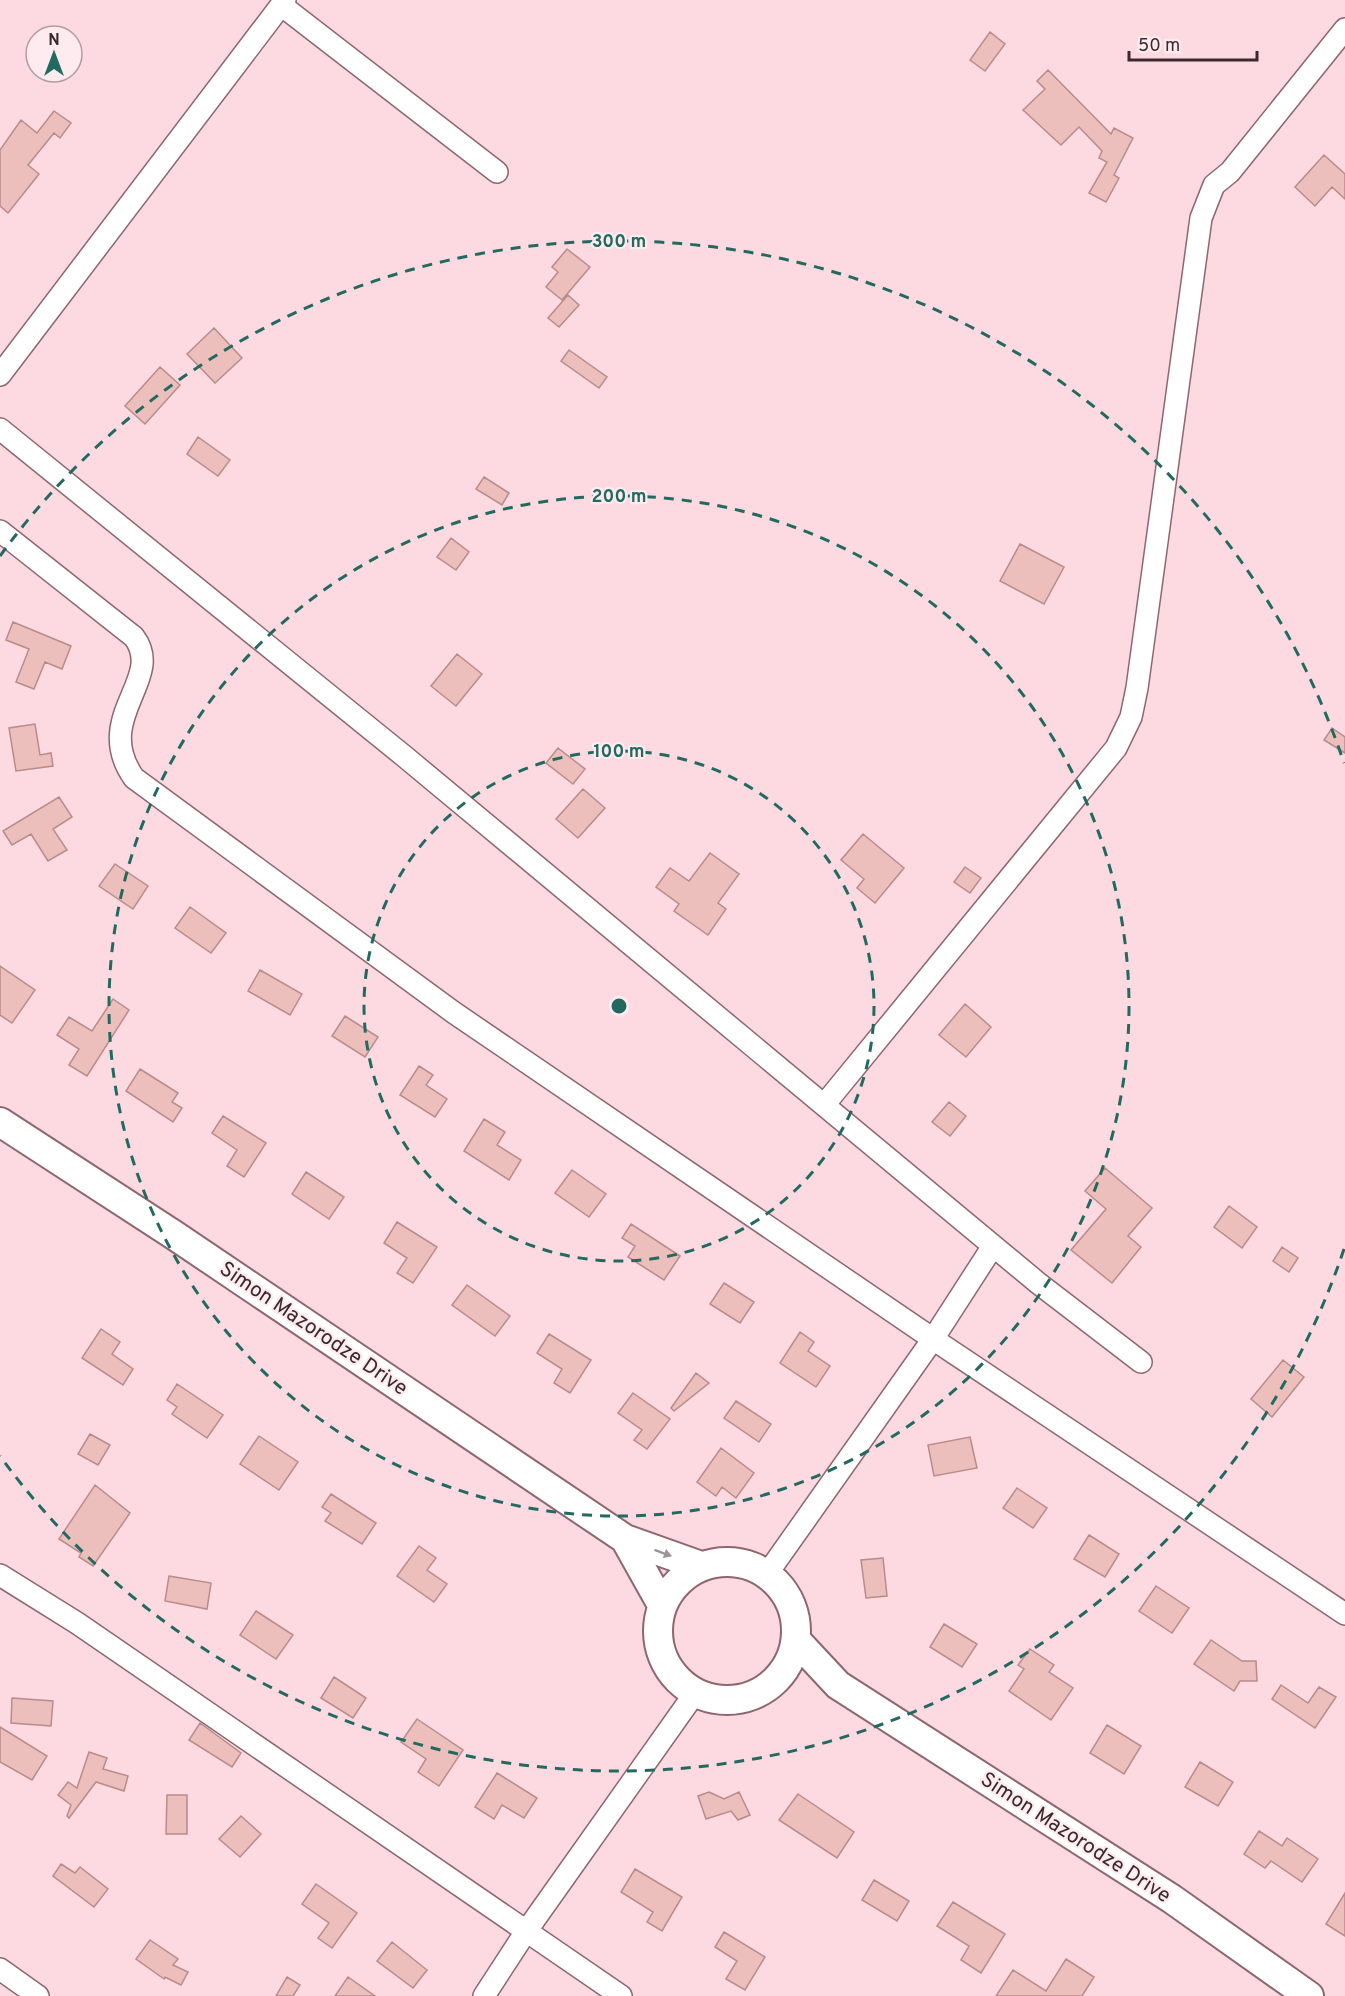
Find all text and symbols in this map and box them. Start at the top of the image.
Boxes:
north arrow [24,24,84,84]
scale bar [1129,24,1256,62]
text: N [48,31,60,51]
text: 50 m [1138,35,1180,58]
text: 300 m [592,231,646,254]
text: 200 m [591,486,647,509]
text: 100 m [593,741,645,764]
centre of rings [609,996,629,1016]
street label: Simon Mazorodze Drive [214,1256,413,1402]
one-way arrow [654,1548,672,1558]
street label: Simon Mazorodze Drive [975,1767,1175,1910]

